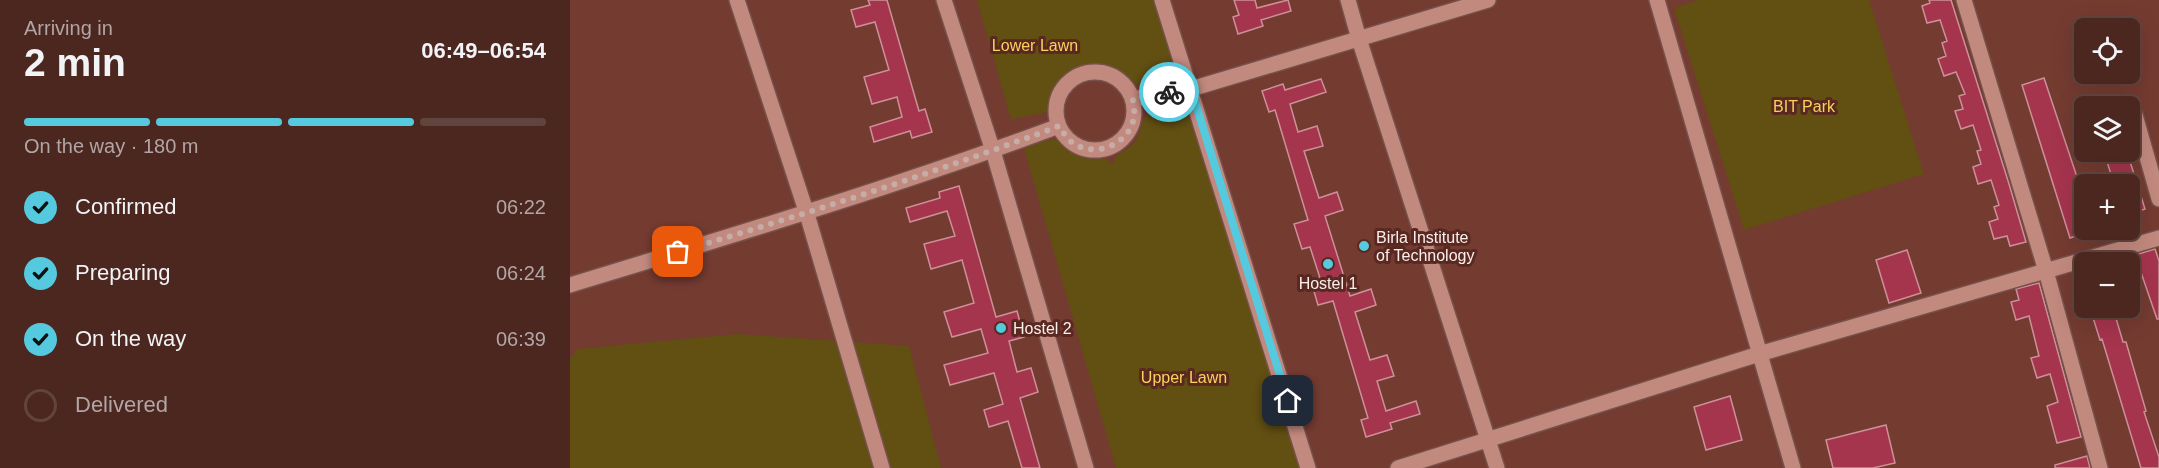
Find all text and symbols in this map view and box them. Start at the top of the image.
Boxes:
text: Arriving in [24,17,113,39]
map controls [2074,18,2140,318]
button: locate [2074,18,2140,84]
park label: Lower Lawn [992,37,1078,54]
text: 06:49–06:54 [421,38,546,63]
text: 2 min [24,41,126,84]
courier [1139,62,1199,122]
icon: bike [1153,76,1186,109]
button: layers [2074,96,2140,162]
park label: BIT Park [1773,98,1836,115]
text: On the way · 180 m [24,135,199,157]
button: + [2074,174,2140,240]
icon: check [24,191,57,224]
text: Confirmed [75,194,176,219]
text: 06:22 [496,196,546,218]
pin [652,226,703,277]
place label: Birla Institute of Technology [1376,229,1474,264]
icon: bag [661,235,694,268]
marker: Birla Institute of Technology [1357,239,1371,253]
button: − [2074,252,2140,318]
icon: check [24,257,57,290]
marker: Hostel 1 [1321,257,1335,271]
text: Preparing [75,260,170,285]
text: 06:24 [496,262,546,284]
place label: Hostel 1 [1299,275,1357,292]
place label: Hostel 2 [1013,320,1072,337]
marker: Hostel 2 [994,321,1008,335]
icon: check [24,323,57,356]
text: On the way [75,326,186,351]
text: 06:39 [496,328,546,350]
park label: Upper Lawn [1141,369,1227,386]
pin [1262,375,1313,426]
icon: home [1271,384,1304,417]
text: Delivered [75,392,168,417]

